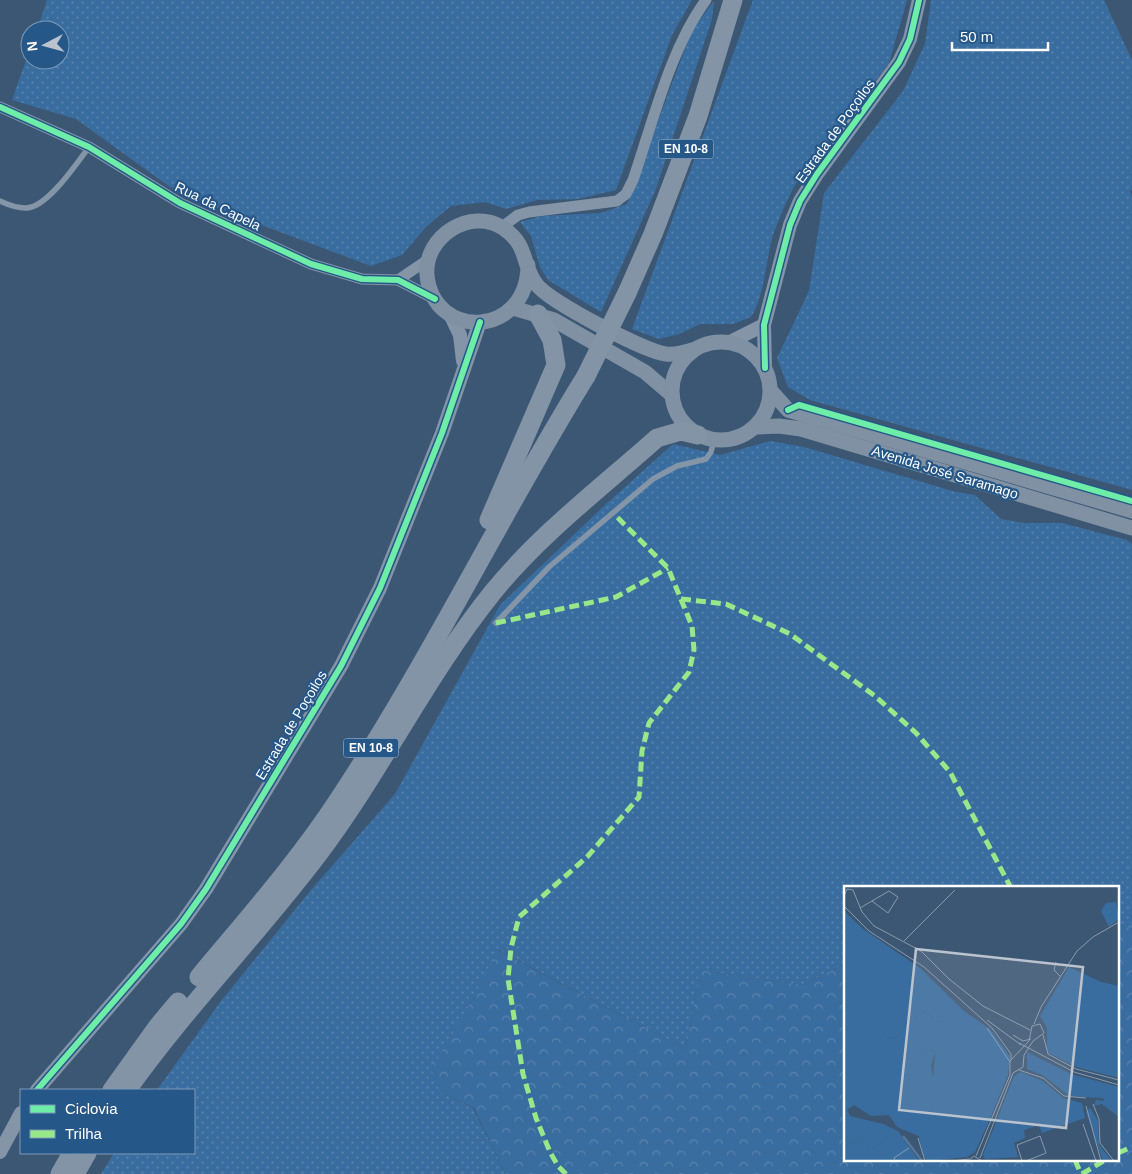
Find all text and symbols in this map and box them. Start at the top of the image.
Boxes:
north arrow [20,20,70,70]
scale bar [952,20,1048,52]
text: 50 m [960,28,993,45]
text: N [24,40,41,52]
street label: Estrada de Poçoilos [792,76,878,186]
road number: EN 10-8 [658,140,714,158]
street label: Rua da Capela [173,178,264,234]
street label: Avenida José Saramago [870,442,1020,502]
street label: Estrada de Poçoilos [252,668,330,782]
road number: EN 10-8 [344,738,398,758]
inset map [844,886,1120,1162]
legend [20,1089,195,1154]
text: Ciclovia [65,1100,118,1117]
text: Trilha [65,1125,103,1142]

